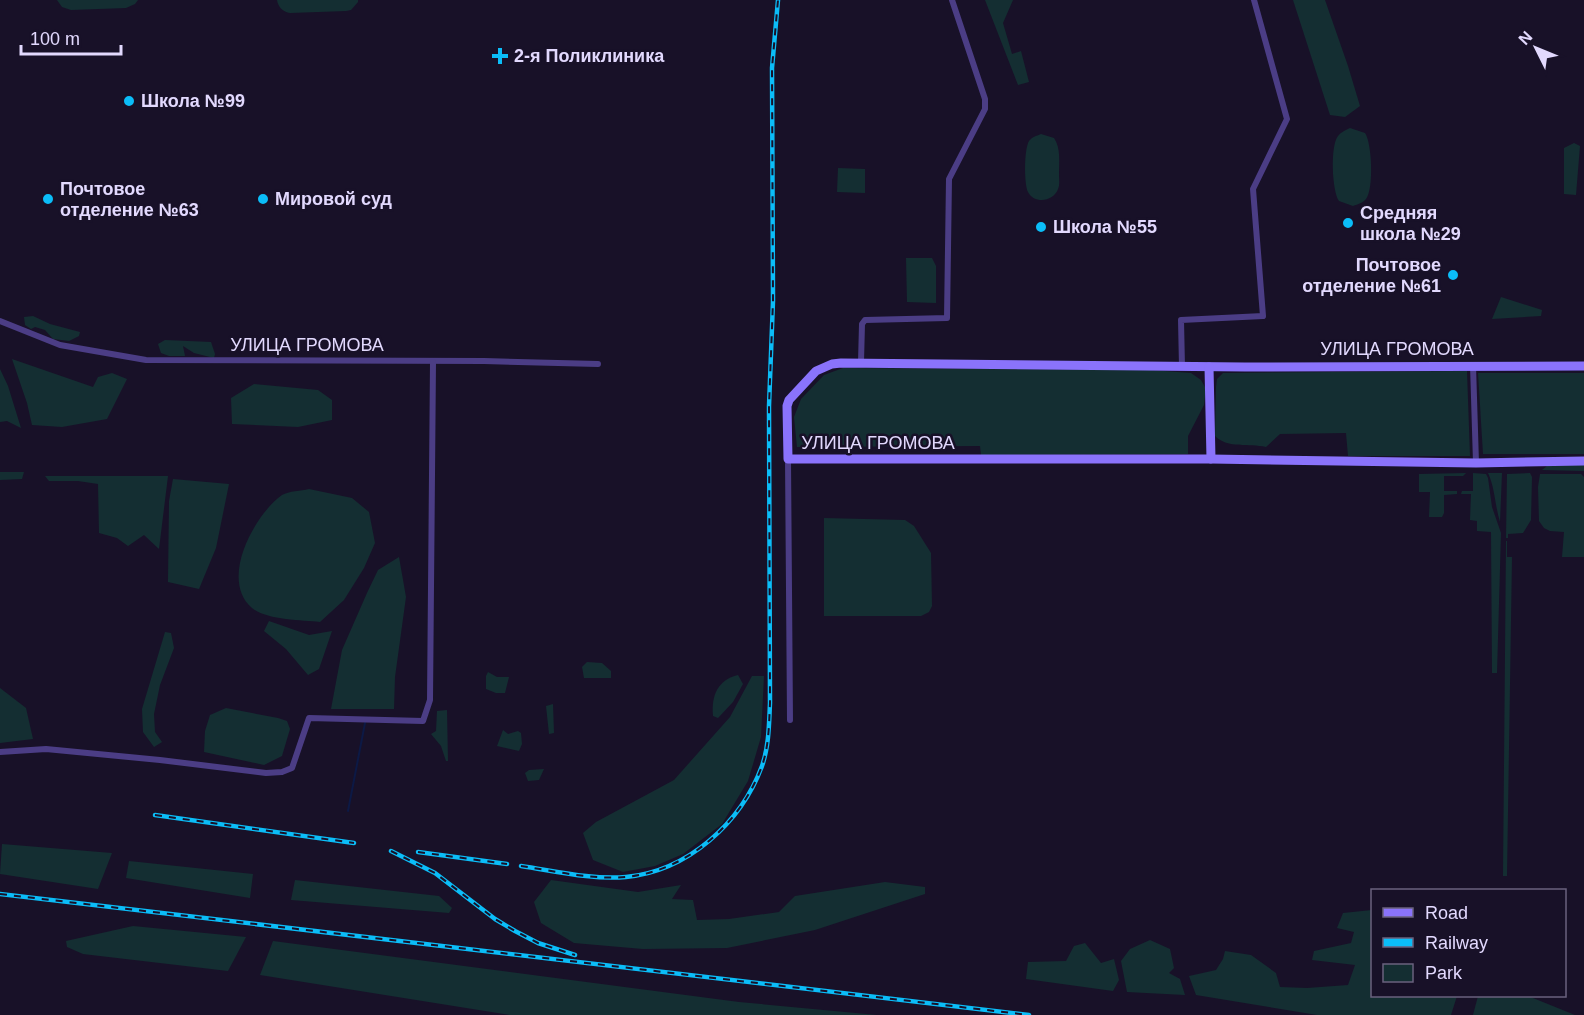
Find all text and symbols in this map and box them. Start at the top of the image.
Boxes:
scale bar [21,18,122,56]
north arrow [1506,18,1566,78]
text: N [1515,28,1536,48]
text: 100 m [30,29,80,49]
place label: 2-я Поликлиника [514,46,665,66]
marker: 2-я Поликлиника [491,47,509,65]
place label: Школа №99 [141,91,245,111]
marker: Школа №99 [122,94,136,108]
place label: Почтовое отделение №63 [60,179,199,220]
place label: Мировой суд [275,189,393,209]
marker: Почтовое отделение №63 [41,192,55,206]
marker: Мировой суд [256,192,270,206]
place label: Средняя школа №29 [1360,203,1461,244]
marker: Средняя школа №29 [1341,216,1355,230]
place label: Школа №55 [1053,217,1157,237]
marker: Школа №55 [1034,220,1048,234]
place label: Почтовое отделение №61 [1302,255,1441,296]
marker: Почтовое отделение №61 [1446,268,1460,282]
street label: УЛИЦА ГРОМОВА [230,335,384,355]
street label: УЛИЦА ГРОМОВА [1320,339,1474,359]
street label: УЛИЦА ГРОМОВА [801,433,955,453]
legend [1371,889,1566,997]
text: Road [1425,903,1468,923]
text: Railway [1425,933,1488,953]
text: Park [1425,963,1463,983]

